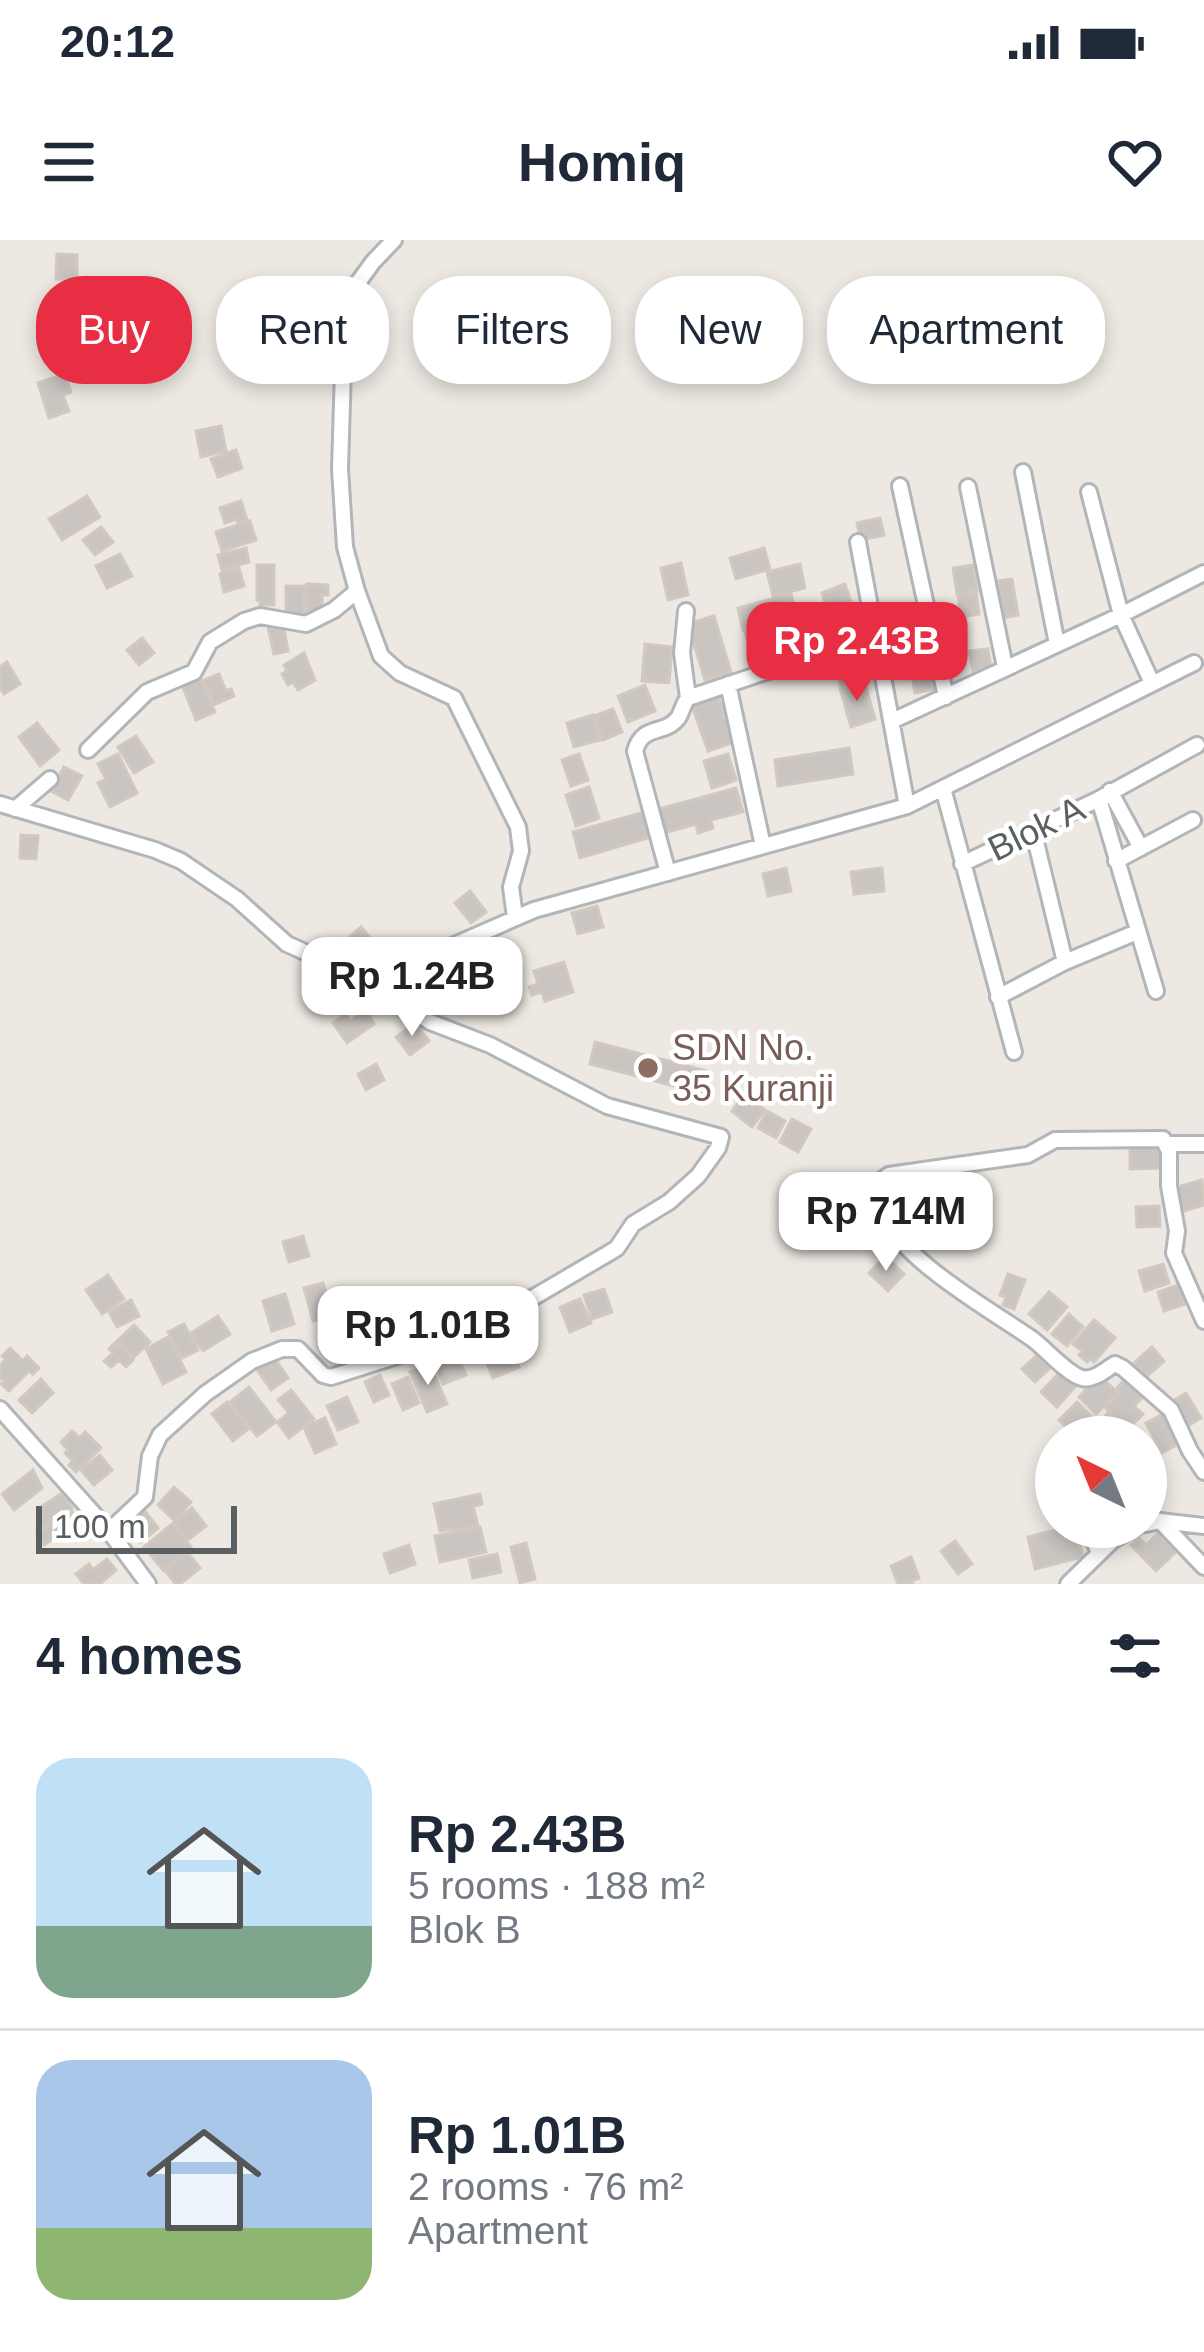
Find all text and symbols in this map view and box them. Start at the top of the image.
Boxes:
text: 20:12 [60,16,175,67]
icon: menu [36,129,102,195]
icon: heart [1102,129,1168,195]
text: Homiq [518,132,686,192]
chip: Buy [36,276,192,384]
chip: Rent [216,276,389,384]
chip: Filters [413,276,611,384]
chip: New [635,276,803,384]
chip: Apartment [827,276,1105,384]
pin: Rp 2.43B [733,602,981,704]
text: Rp 2.43B [774,619,940,662]
street label: Blok A [981,788,1091,869]
pin: Rp 1.24B [288,937,536,1039]
text: Rp 1.24B [329,954,495,997]
place label: SDN No. 35 Kuranji [672,1027,834,1109]
marker: SDN No. 35 Kuranji [635,1055,661,1081]
pin: Rp 714M [775,1172,997,1274]
text: Rp 714M [806,1189,966,1232]
pin: Rp 1.01B [304,1286,552,1388]
text: Rp 1.01B [345,1303,511,1346]
north arrow [1035,1416,1167,1548]
map controls [1035,1416,1167,1548]
scale bar [36,1500,237,1553]
text: 100 m [54,1508,146,1545]
icon: filters [1102,1623,1168,1689]
text: 4 homes [36,1628,243,1685]
icon: home [132,1806,276,1950]
text: Rp 2.43B [408,1806,626,1863]
text: 5 rooms · 188 m² [408,1864,705,1907]
text: Blok B [408,1908,521,1951]
text: Rp 1.01B [408,2107,626,2164]
icon: home [132,2108,276,2252]
text: 2 rooms · 76 m² [408,2165,683,2208]
text: Apartment [408,2209,588,2252]

